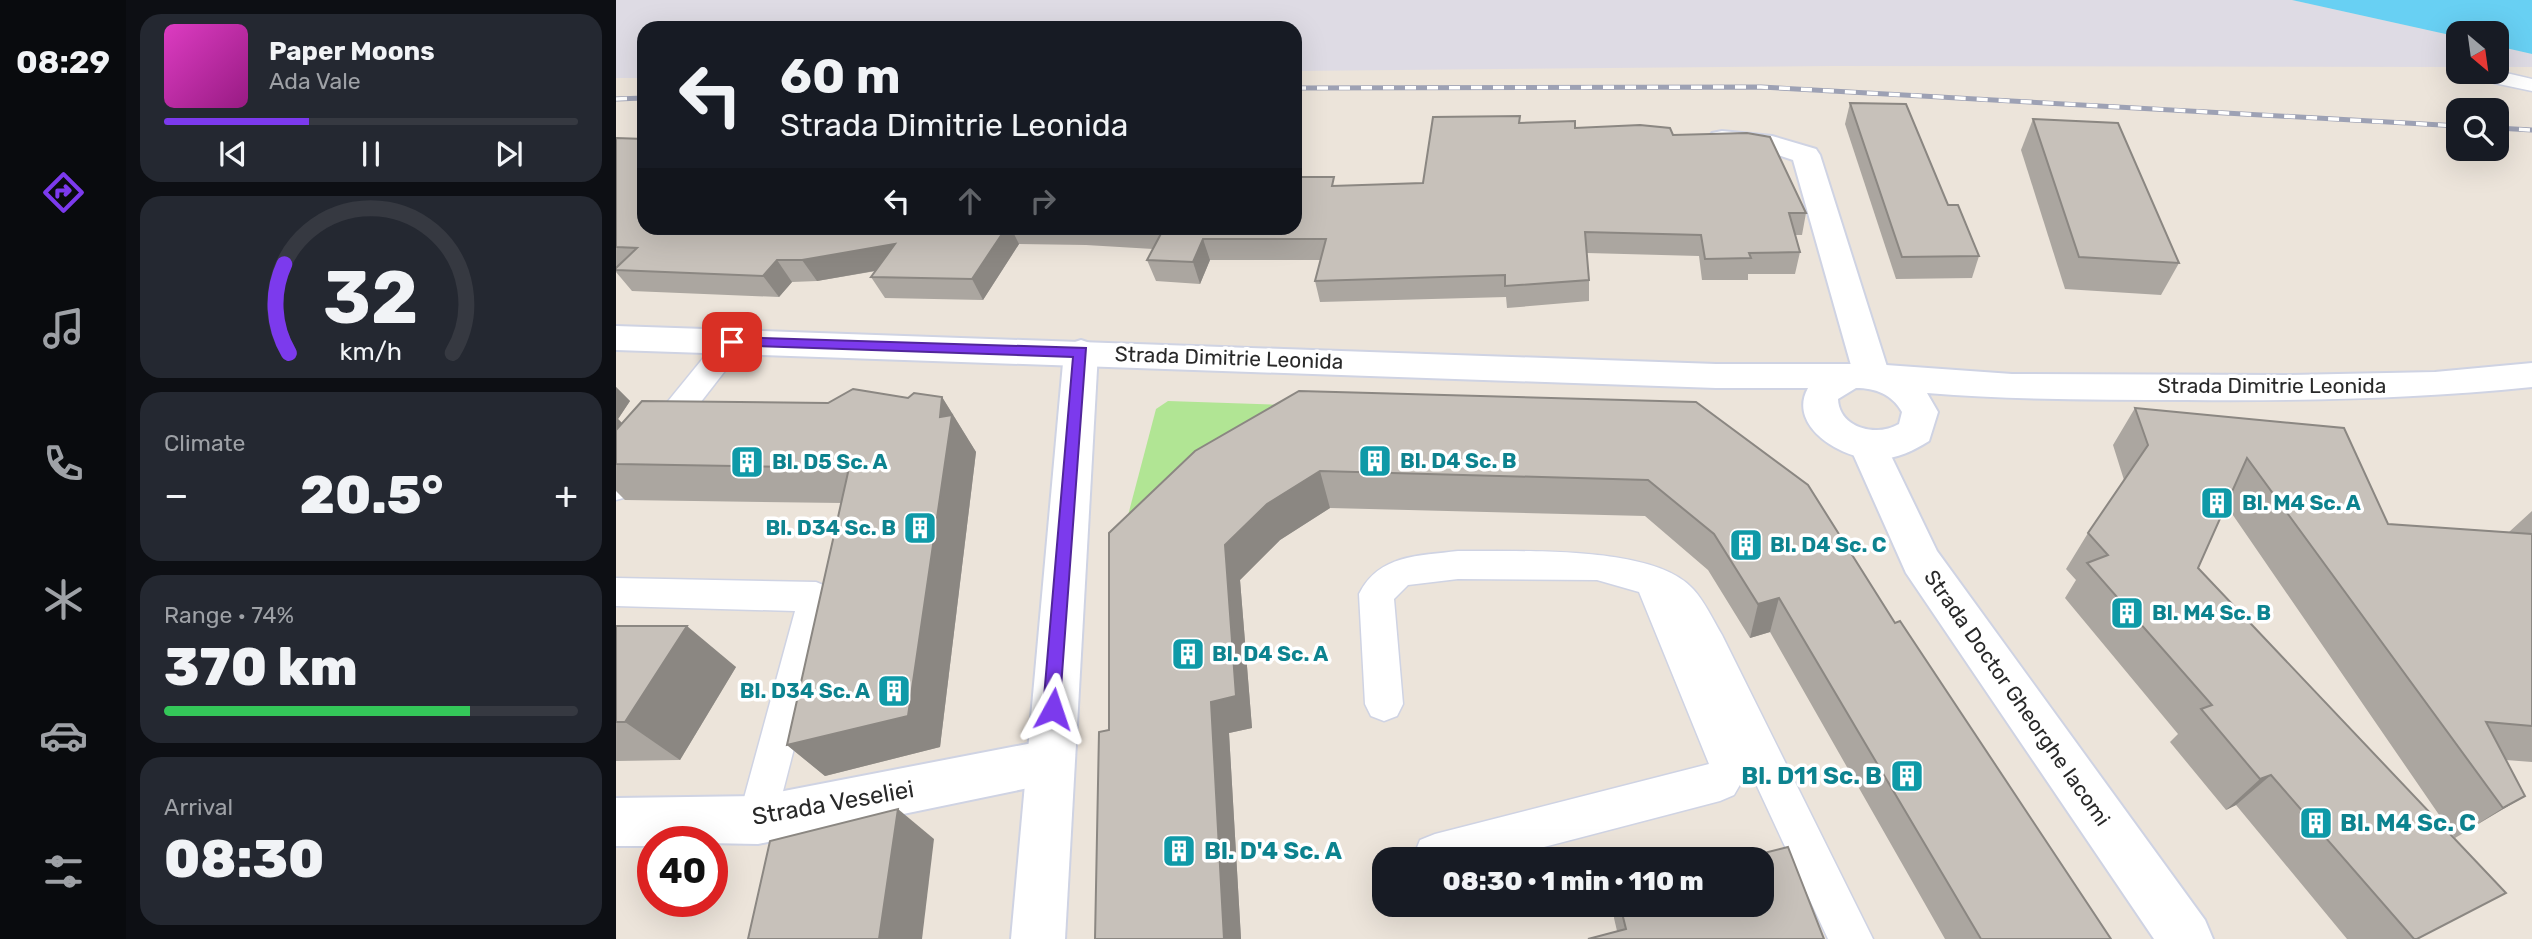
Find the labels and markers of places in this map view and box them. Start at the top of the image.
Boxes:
pin [702,312,762,372]
building icon: Bl. D4 Sc. B [1356,442,1394,480]
building icon: Bl. D5 Sc. A [728,443,766,481]
place label: Bl. D4 Sc. B [1400,448,1517,473]
place label: Bl. D5 Sc. A [772,449,888,474]
building icon: Bl. M4 Sc. A [2198,484,2236,522]
place label: Bl. M4 Sc. A [2242,490,2361,515]
building icon: Bl. D34 Sc. B [901,509,939,547]
place label: Bl. D34 Sc. B [766,515,896,540]
building icon: Bl. D4 Sc. C [1727,526,1765,564]
place label: Bl. D4 Sc. C [1770,532,1887,557]
building icon: Bl. M4 Sc. B [2108,594,2146,632]
place label: Bl. M4 Sc. B [2152,600,2271,625]
building icon: Bl. D4 Sc. A [1169,635,1207,673]
place label: Bl. D4 Sc. A [1212,641,1328,666]
building icon: Bl. D34 Sc. A [875,672,913,710]
place label: Bl. D34 Sc. A [740,678,870,703]
building icon: Bl. D11 Sc. B [1888,757,1926,795]
place label: Bl. D11 Sc. B [1741,762,1882,790]
building icon: Bl. M4 Sc. C [2297,804,2335,842]
place label: Bl. M4 Sc. C [2340,809,2476,837]
building icon: Bl. D'4 Sc. A [1160,832,1198,870]
place label: Bl. D'4 Sc. A [1204,837,1342,865]

